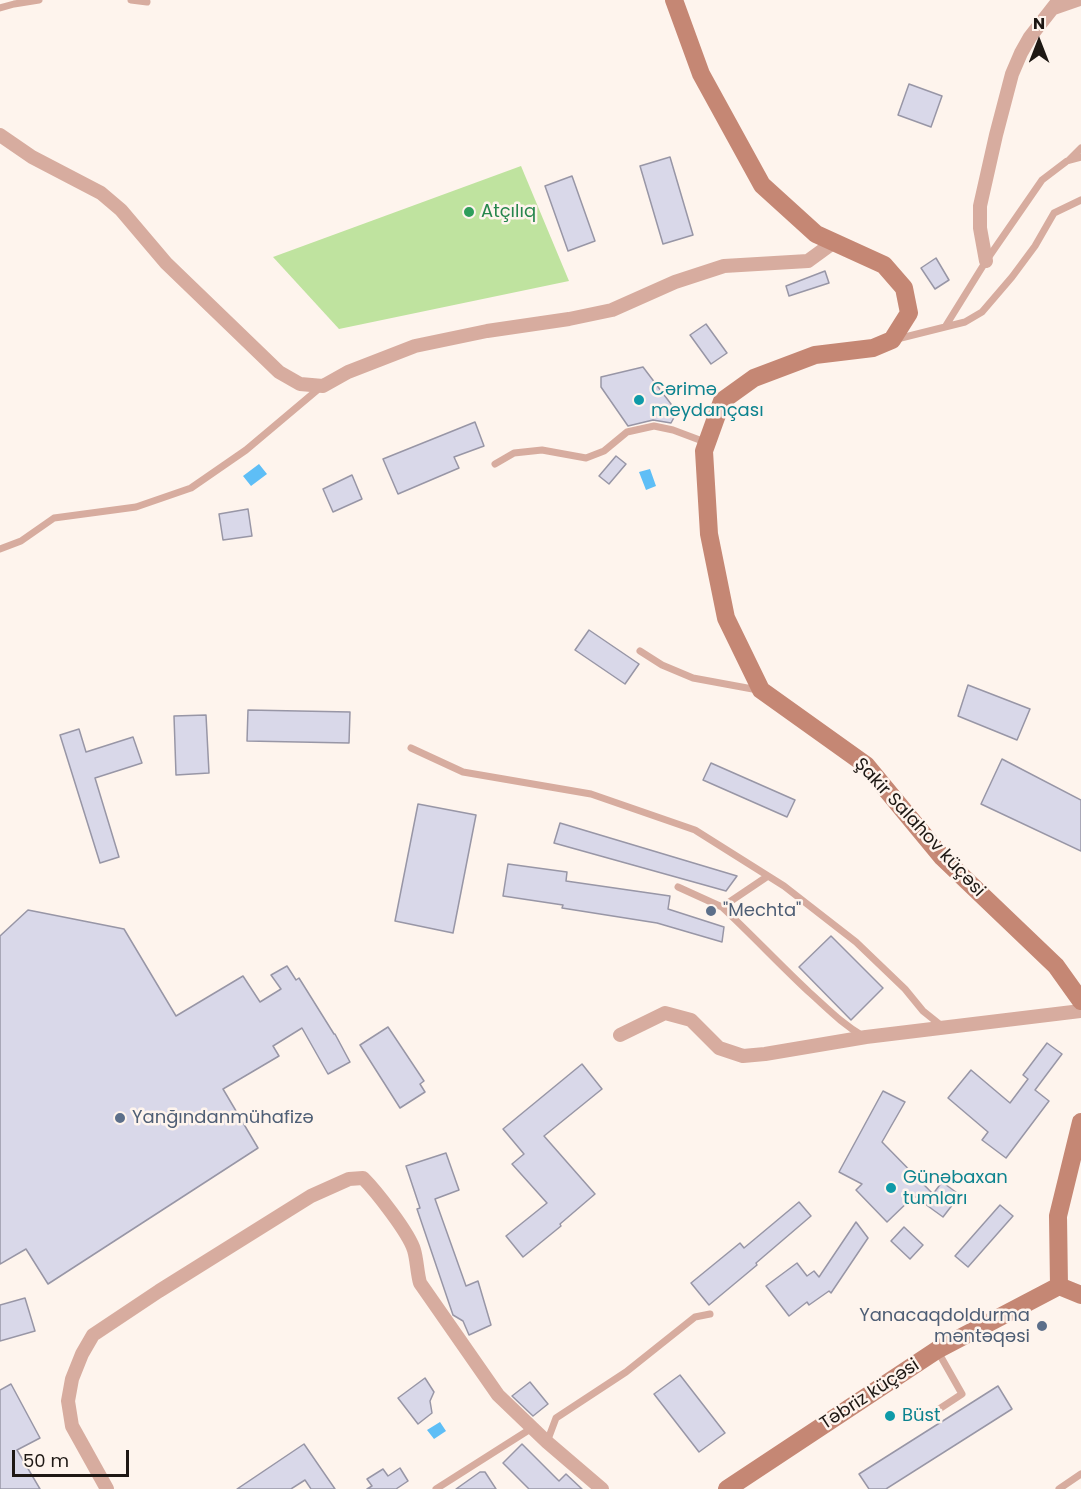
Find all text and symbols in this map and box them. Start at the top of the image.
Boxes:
north arrow [1009,12,1069,72]
text: N [1033,12,1045,35]
place label: Atçılıq [481,201,536,223]
marker: Atçılıq [462,205,476,219]
place label: Cərimə meydançası [651,379,764,422]
marker: Cərimə meydançası [632,393,646,407]
street label: Şakir Salahov küçəsi [849,754,989,902]
place label: "Mechta" [723,900,801,922]
marker: "Mechta" [704,904,718,918]
place label: Yanğındanmühafizə [132,1107,314,1129]
marker: Yanğındanmühafizə [113,1111,127,1125]
place label: Günəbaxan tumları [903,1167,1008,1210]
marker: Günəbaxan tumları [884,1181,898,1195]
place label: Yanacaqdoldurma məntəqəsi [859,1305,1030,1348]
marker: Yanacaqdoldurma məntəqəsi [1035,1319,1049,1333]
street label: Təbriz küçəsi [816,1355,924,1435]
place label: Büst [902,1405,941,1427]
marker: Büst [883,1409,897,1423]
scale bar [15,1438,132,1476]
text: 50 m [23,1448,69,1473]

